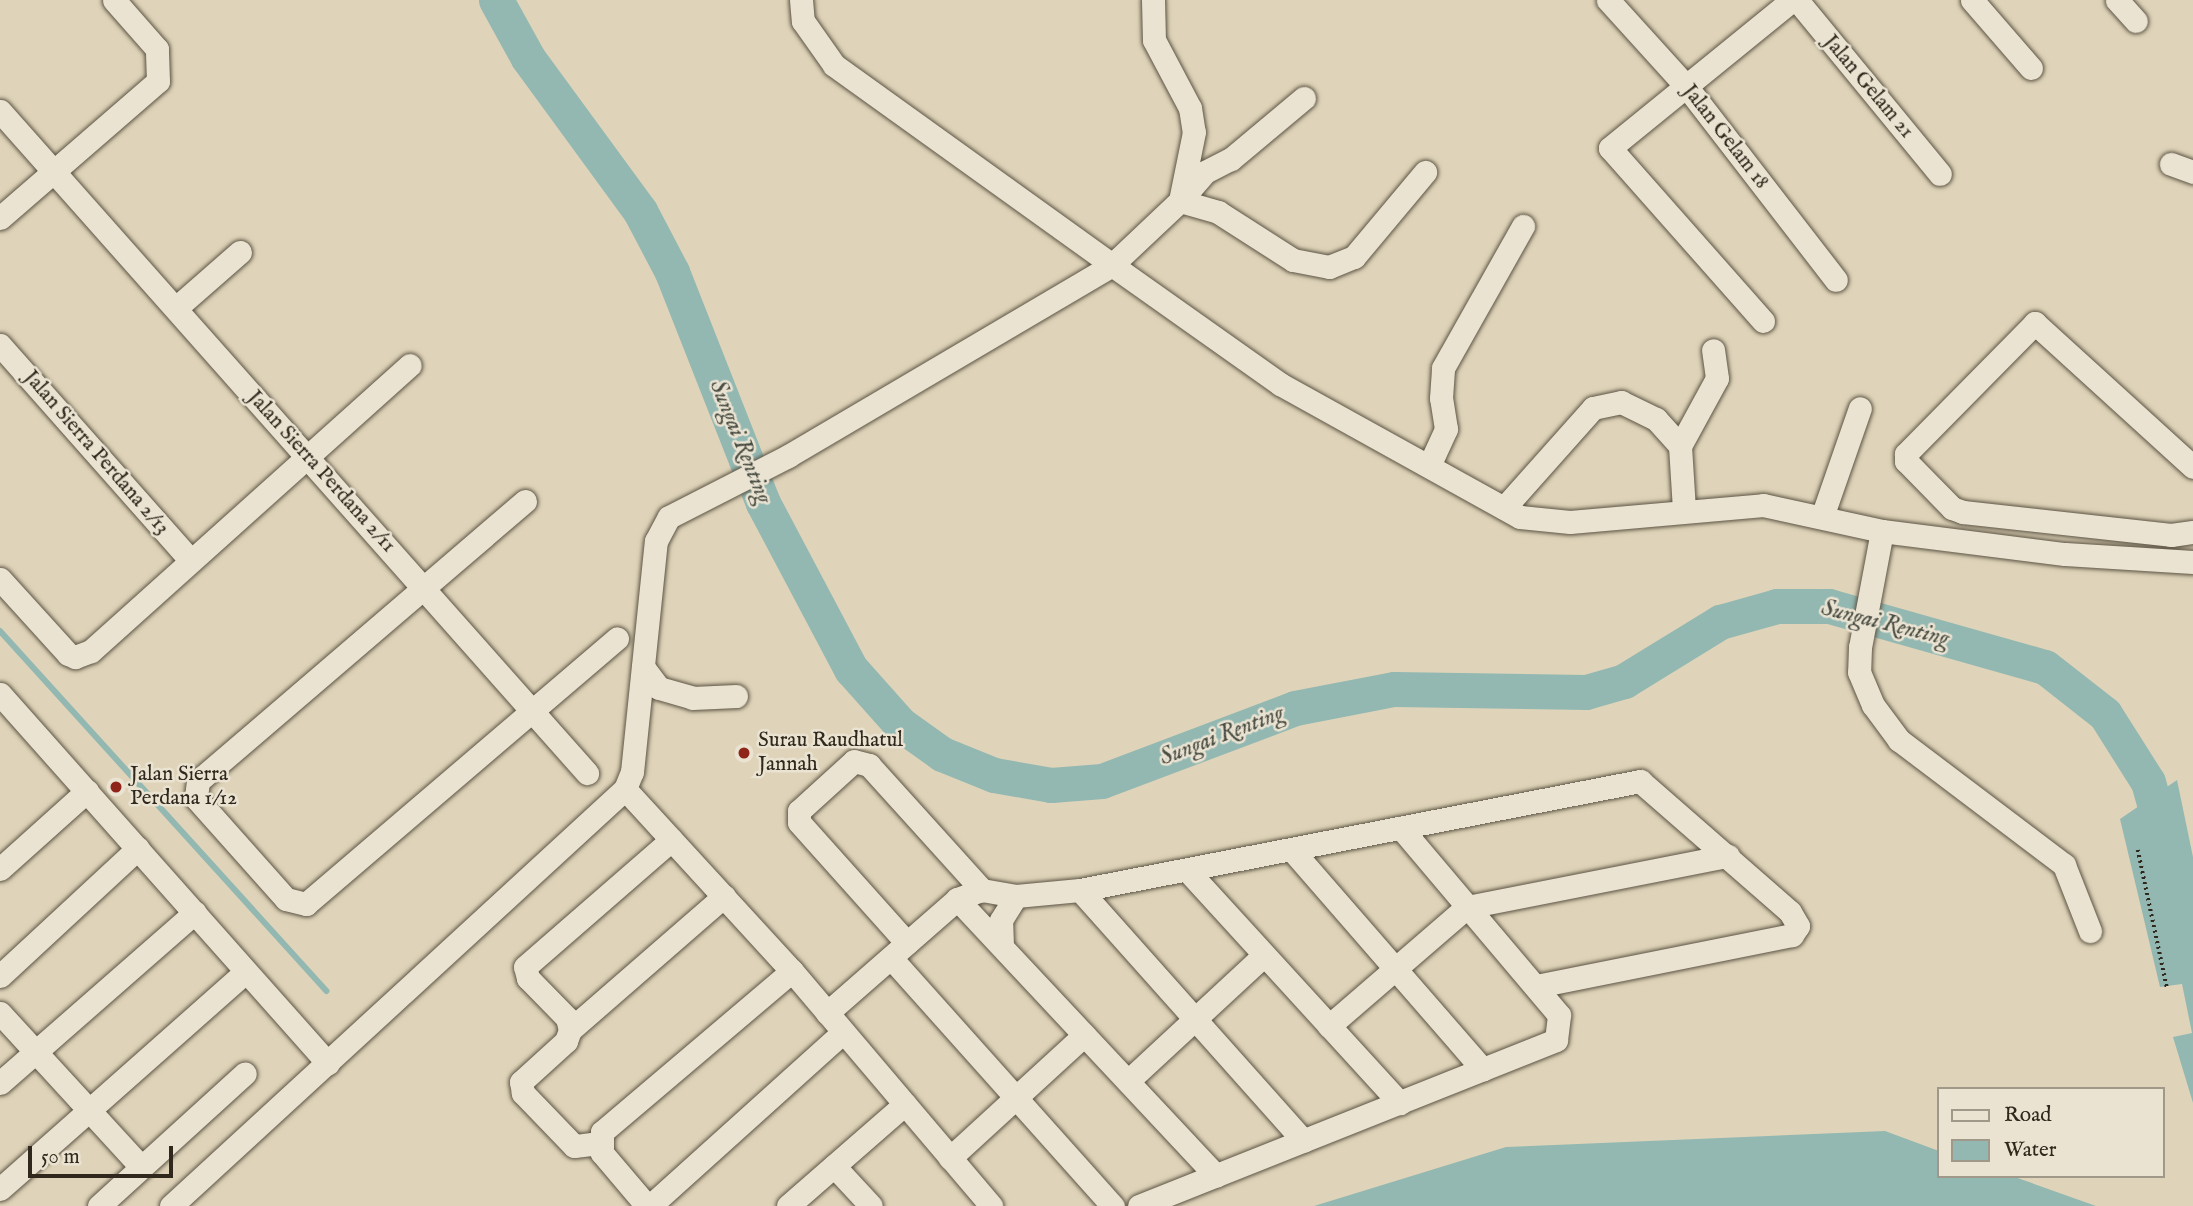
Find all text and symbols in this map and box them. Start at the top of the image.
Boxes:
street label: Jalan Gelam 21 [1817,30,1919,144]
street label: Jalan Gelam 18 [1676,80,1774,194]
street label: Jalan Sierra Perdana 2/13 [18,366,174,540]
water label: Sungai Renting [703,376,777,508]
street label: Jalan Sierra Perdana 2/11 [241,386,401,558]
water label: Sungai Renting [1818,595,1952,653]
water label: Sungai Renting [1156,700,1288,772]
place label: Surau Raudhatul Jannah [758,728,903,778]
marker: Surau Raudhatul Jannah [736,745,752,761]
place label: Jalan Sierra Perdana 1/12 [130,762,237,812]
marker: Jalan Sierra Perdana 1/12 [108,779,124,795]
legend [1938,1087,2165,1178]
text: Road [2004,1102,2051,1129]
scale bar [32,1132,177,1176]
text: Water [2004,1137,2056,1164]
text: 50 m [41,1144,80,1171]

